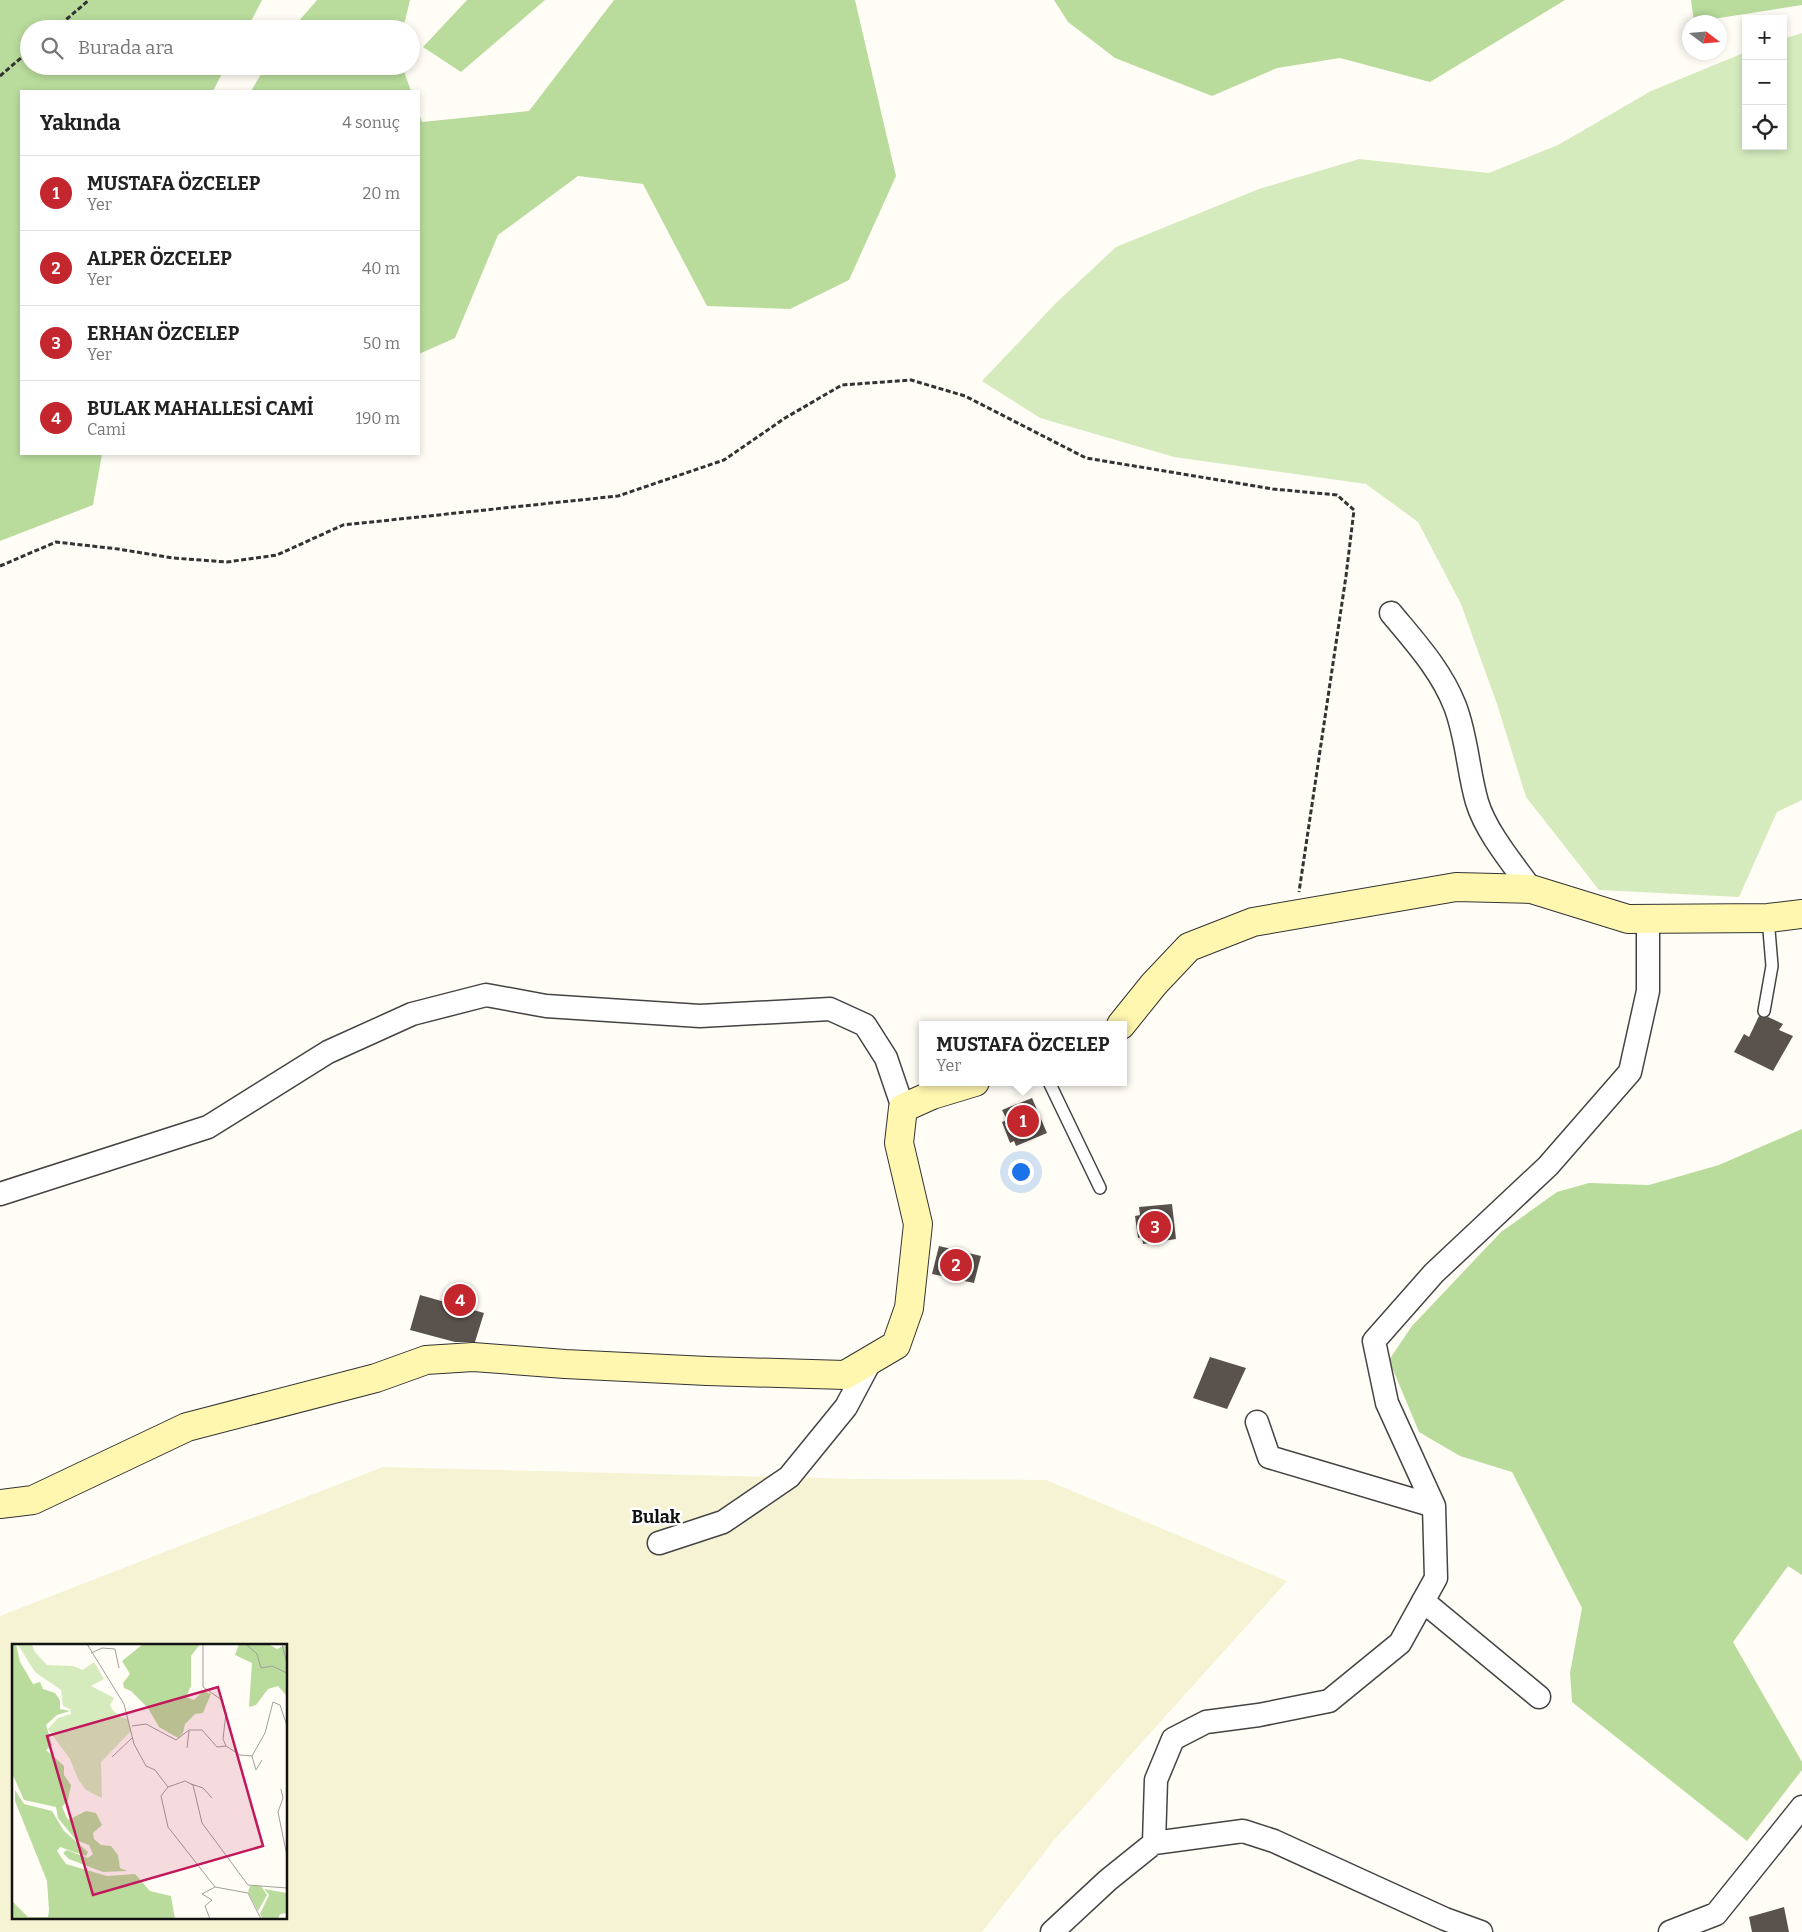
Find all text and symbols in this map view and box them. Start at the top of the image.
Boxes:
north arrow [1682,15,1727,60]
map controls [1742,15,1787,150]
button: + [1742,15,1787,60]
search box [20,20,420,75]
icon: search [38,34,66,62]
text: Burada ara [78,36,174,59]
button: − [1742,60,1787,105]
button: locate [1742,105,1787,150]
text: Yakında [40,110,121,136]
text: 4 sonuç [342,113,400,132]
text: MUSTAFA ÖZCELEP [87,172,260,195]
text: 1 [53,184,59,203]
text: 20 m [363,184,400,203]
text: Yer [87,195,112,214]
text: ALPER ÖZCELEP [87,247,232,270]
text: 2 [51,259,61,278]
text: 40 m [362,259,400,278]
text: Yer [87,270,112,289]
text: ERHAN ÖZCELEP [87,322,239,345]
text: 3 [51,334,61,353]
text: 50 m [363,334,400,353]
text: Yer [87,345,112,364]
text: BULAK MAHALLESİ CAMİ [87,397,314,420]
text: 4 [51,409,61,428]
text: 190 m [355,409,400,428]
text: Cami [87,420,126,439]
popup [919,1021,1127,1086]
text: MUSTAFA ÖZCELEP [936,1033,1110,1056]
text: Yer [936,1056,961,1075]
pin: 1 [1007,1102,1039,1140]
your location [1008,1159,1034,1185]
pin: 3 [1139,1208,1171,1246]
pin: 2 [940,1246,972,1284]
pin: 4 [444,1281,476,1319]
district label: Bulak [631,1506,681,1528]
inset map [12,1644,288,1920]

